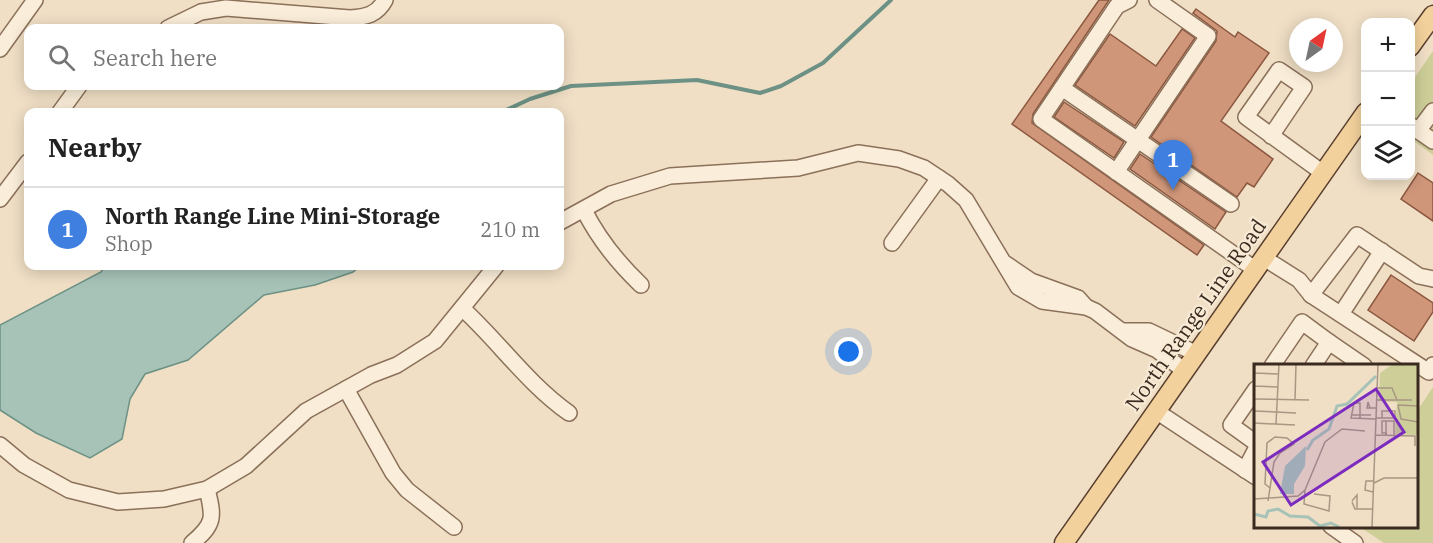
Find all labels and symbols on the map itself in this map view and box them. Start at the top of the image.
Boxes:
north arrow [1289,18,1343,72]
pin: 1 [1154,140,1192,190]
street label: North Range Line Road [1118,213,1272,416]
your location [834,337,863,366]
inset map [1254,364,1418,528]

